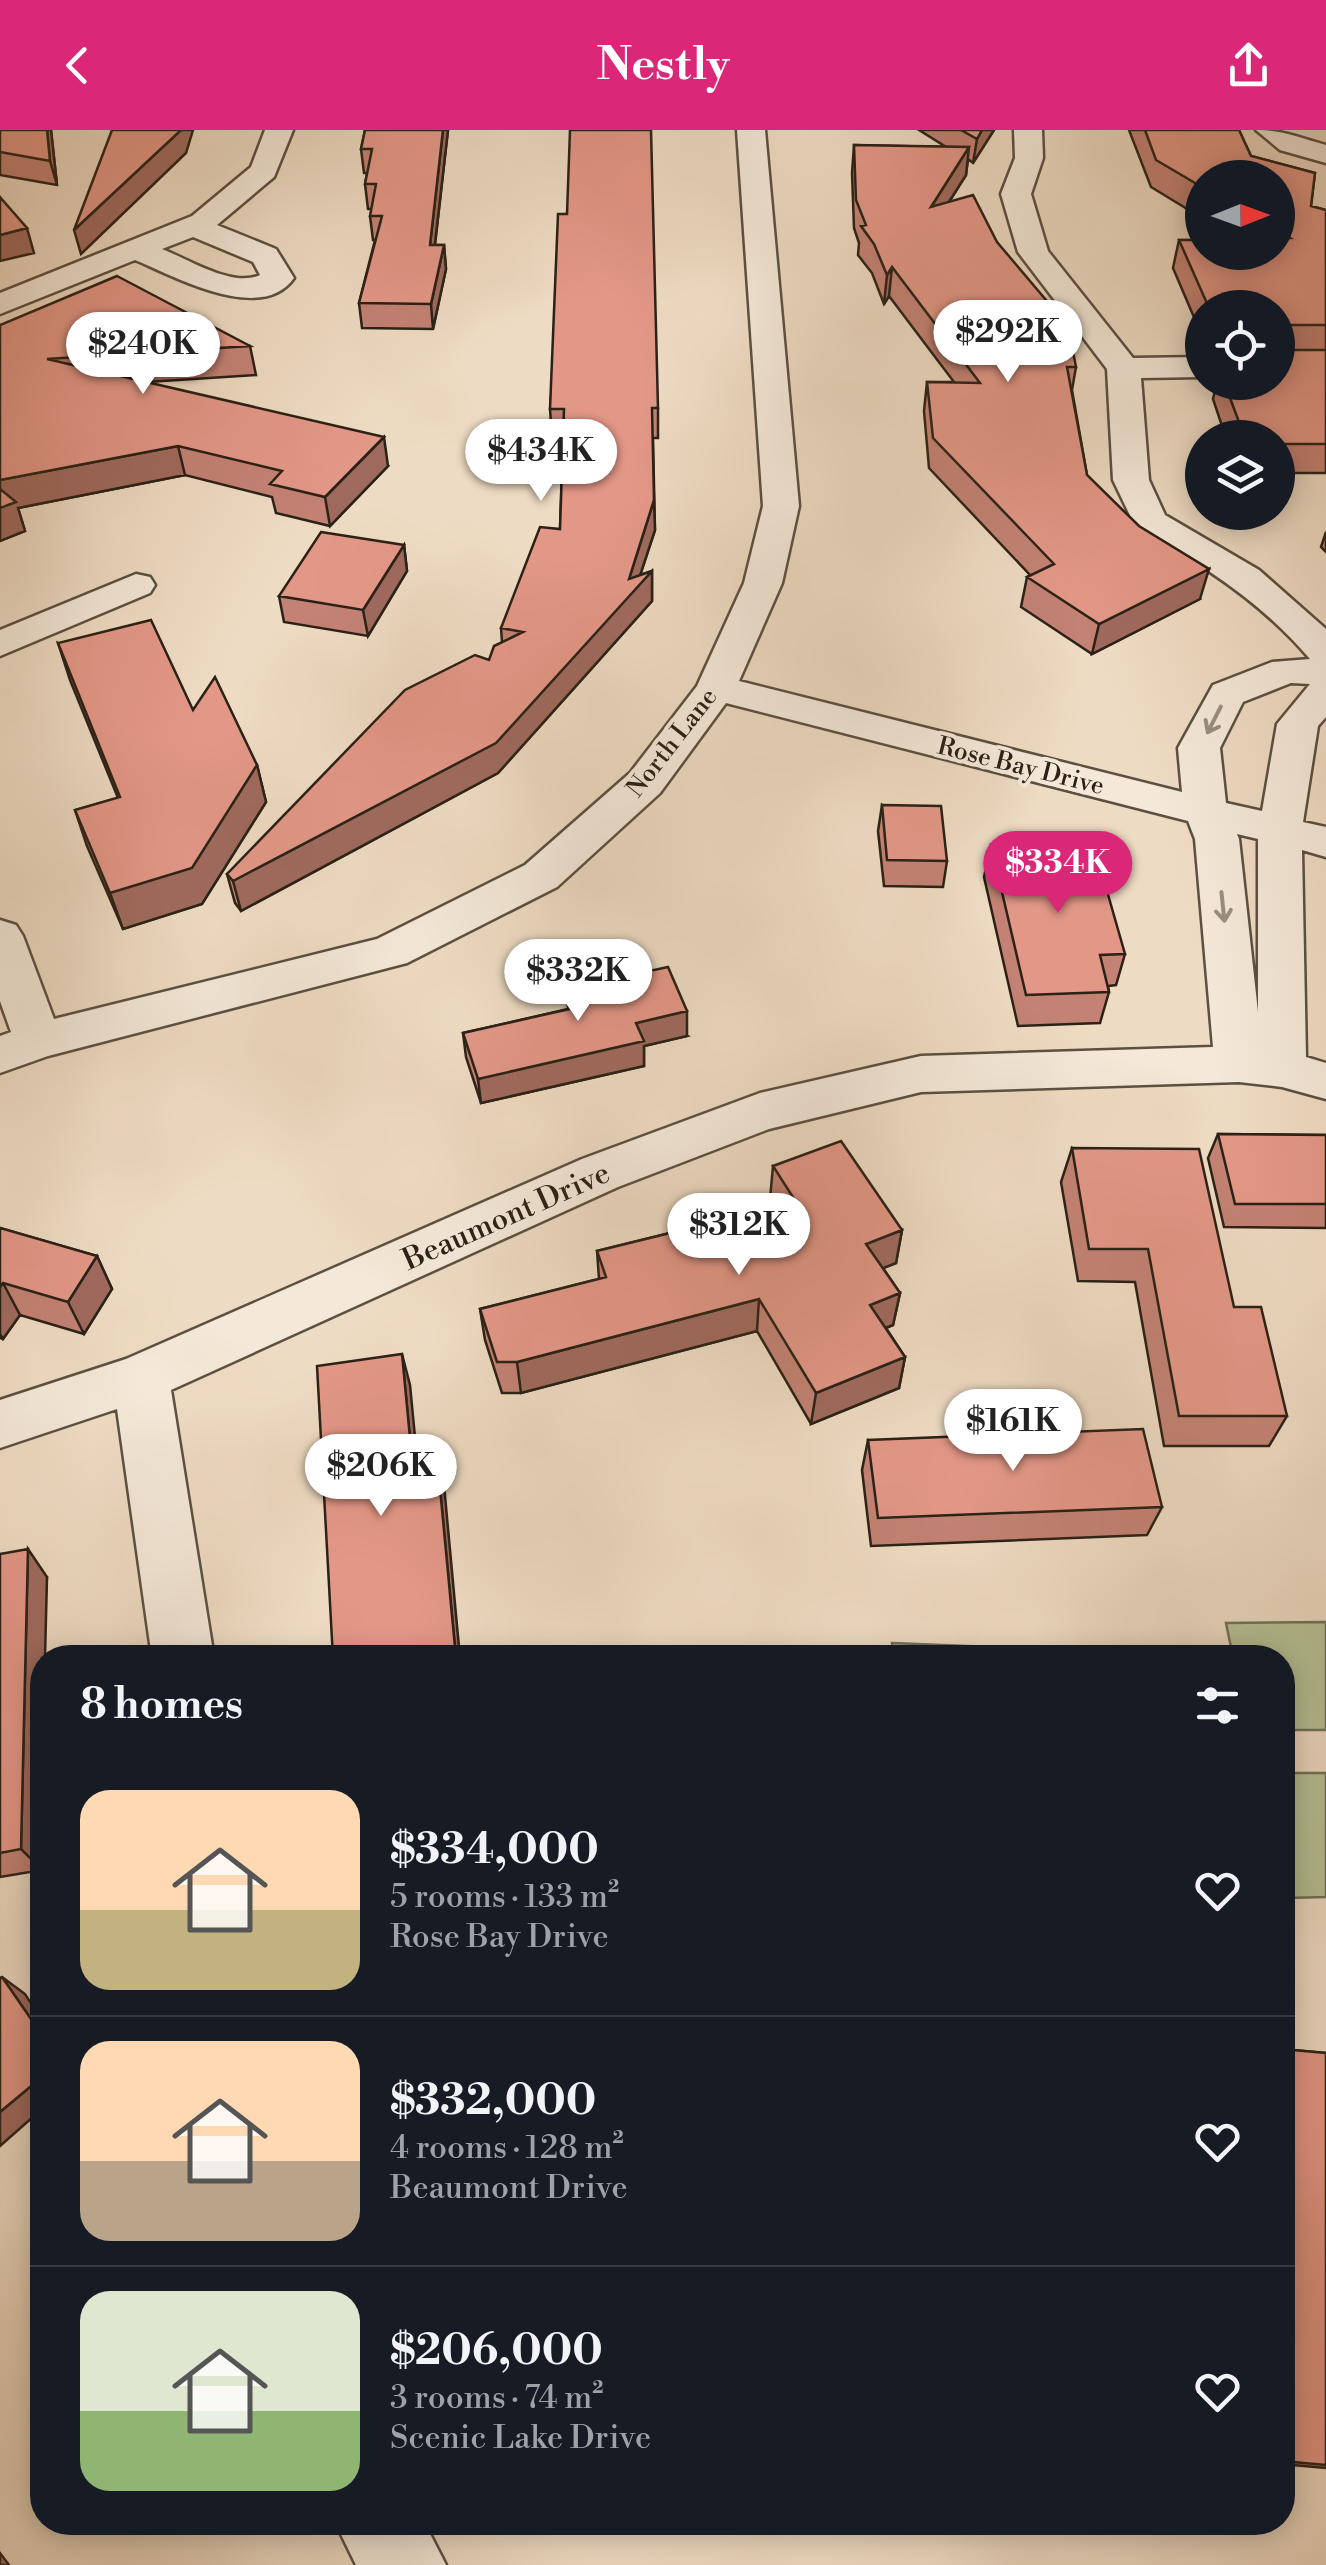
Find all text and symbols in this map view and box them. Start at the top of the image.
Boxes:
text: Nestly [596,37,730,94]
icon: back [50,38,105,93]
icon: share [1221,38,1276,93]
north arrow [1185,160,1295,270]
map controls [1185,160,1295,530]
button: locate [1185,290,1295,400]
pin: $292K [938,300,1078,385]
pin: $240K [73,312,213,397]
text: $292K [955,312,1061,352]
text: $240K [88,324,198,364]
pin: $434K [471,419,611,504]
button: layers [1185,420,1295,530]
text: $434K [487,431,595,471]
street label: North Lane [620,682,724,804]
one-way arrow [1203,704,1222,734]
street label: Rose Bay Drive [934,731,1107,802]
pin: $334K [988,831,1128,916]
text: $334K [1005,843,1111,883]
one-way arrow [1214,890,1233,922]
pin: $332K [508,939,648,1024]
text: $332K [526,951,630,991]
street label: Beaumont Drive [396,1154,616,1280]
pin: $312K [669,1193,809,1278]
text: $312K [689,1205,789,1245]
pin: $161K [943,1389,1083,1474]
text: $161K [966,1401,1060,1441]
pin: $206K [311,1434,451,1519]
text: $206K [327,1446,435,1486]
icon: filters [1190,1678,1245,1733]
text: 8 homes [80,1679,243,1732]
text: $334,000 [390,1824,599,1877]
icon: home [160,1830,280,1950]
icon: heart [1190,1863,1245,1918]
text: 5 rooms · 133 m² [390,1877,619,1917]
text: Rose Bay Drive [390,1917,609,1957]
text: $332,000 [390,2075,596,2128]
icon: home [160,2081,280,2201]
icon: heart [1190,2114,1245,2169]
text: 4 rooms · 128 m² [390,2128,624,2168]
text: Beaumont Drive [390,2168,628,2208]
text: $206,000 [390,2325,603,2378]
icon: home [160,2331,280,2451]
icon: heart [1190,2364,1245,2419]
text: 3 rooms · 74 m² [390,2378,603,2418]
text: Scenic Lake Drive [390,2418,651,2458]

